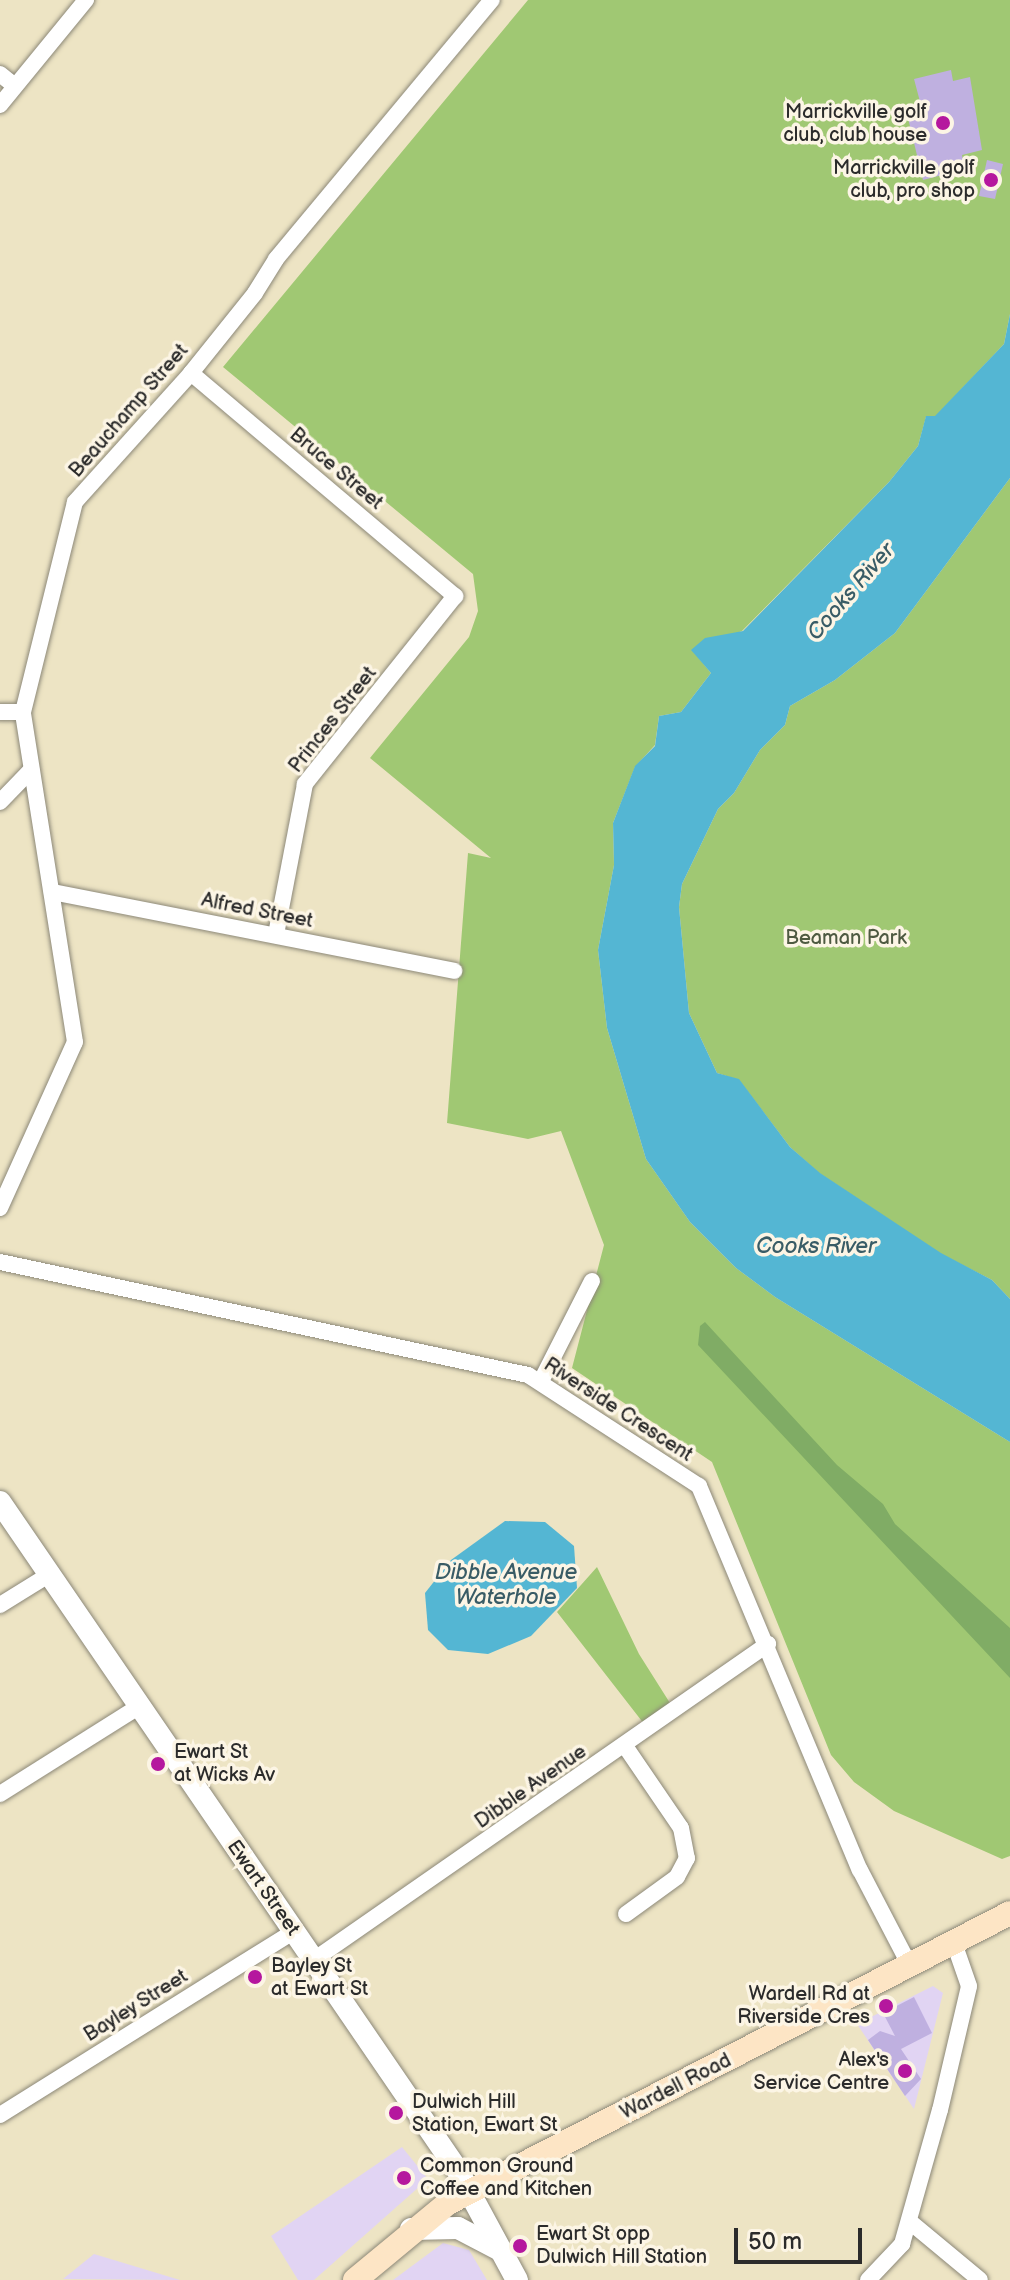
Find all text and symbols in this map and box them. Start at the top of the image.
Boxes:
place label: Marrickville golf club, club house [783,100,927,147]
marker: Marrickville golf club, club house [934,114,952,132]
place label: Marrickville golf club, pro shop [833,156,975,203]
marker: Marrickville golf club, pro shop [982,171,1000,189]
street label: Beauchamp Street [64,339,194,483]
street label: Bruce Street [284,423,388,515]
water label: Cooks River [802,538,900,646]
street label: Princes Street [284,662,382,778]
street label: Alfred Street [199,888,315,934]
park label: Beaman Park [785,926,907,950]
water label: Cooks River [756,1234,876,1260]
street label: Riverside Crescent [539,1353,697,1467]
water label: Dibble Avenue Waterhole [435,1559,577,1610]
place label: Ewart St at Wicks Av [174,1740,276,1787]
street label: Dibble Avenue [471,1740,591,1834]
marker: Ewart St at Wicks Av [149,1755,167,1773]
street label: Ewart Street [221,1836,305,1940]
place label: Bayley St at Ewart St [271,1954,369,2001]
street label: Bayley Street [79,1964,193,2048]
marker: Bayley St at Ewart St [246,1968,264,1986]
place label: Wardell Rd at Riverside Cres [737,1982,870,2029]
marker: Wardell Rd at Riverside Cres [877,1997,895,2015]
place label: Alex's Service Centre [753,2048,889,2095]
street label: Wardell Road [617,2049,735,2125]
marker: Alex's Service Centre [896,2062,914,2080]
place label: Dulwich Hill Station, Ewart St [412,2090,558,2137]
marker: Dulwich Hill Station, Ewart St [387,2104,405,2122]
place label: Common Ground Coffee and Kitchen [420,2154,592,2201]
marker: Common Ground Coffee and Kitchen [395,2169,413,2187]
scale bar [738,2212,866,2262]
place label: Ewart St opp Dulwich Hill Station [536,2222,707,2269]
text: 50 m [748,2227,802,2256]
marker: Ewart St opp Dulwich Hill Station [511,2237,529,2255]

